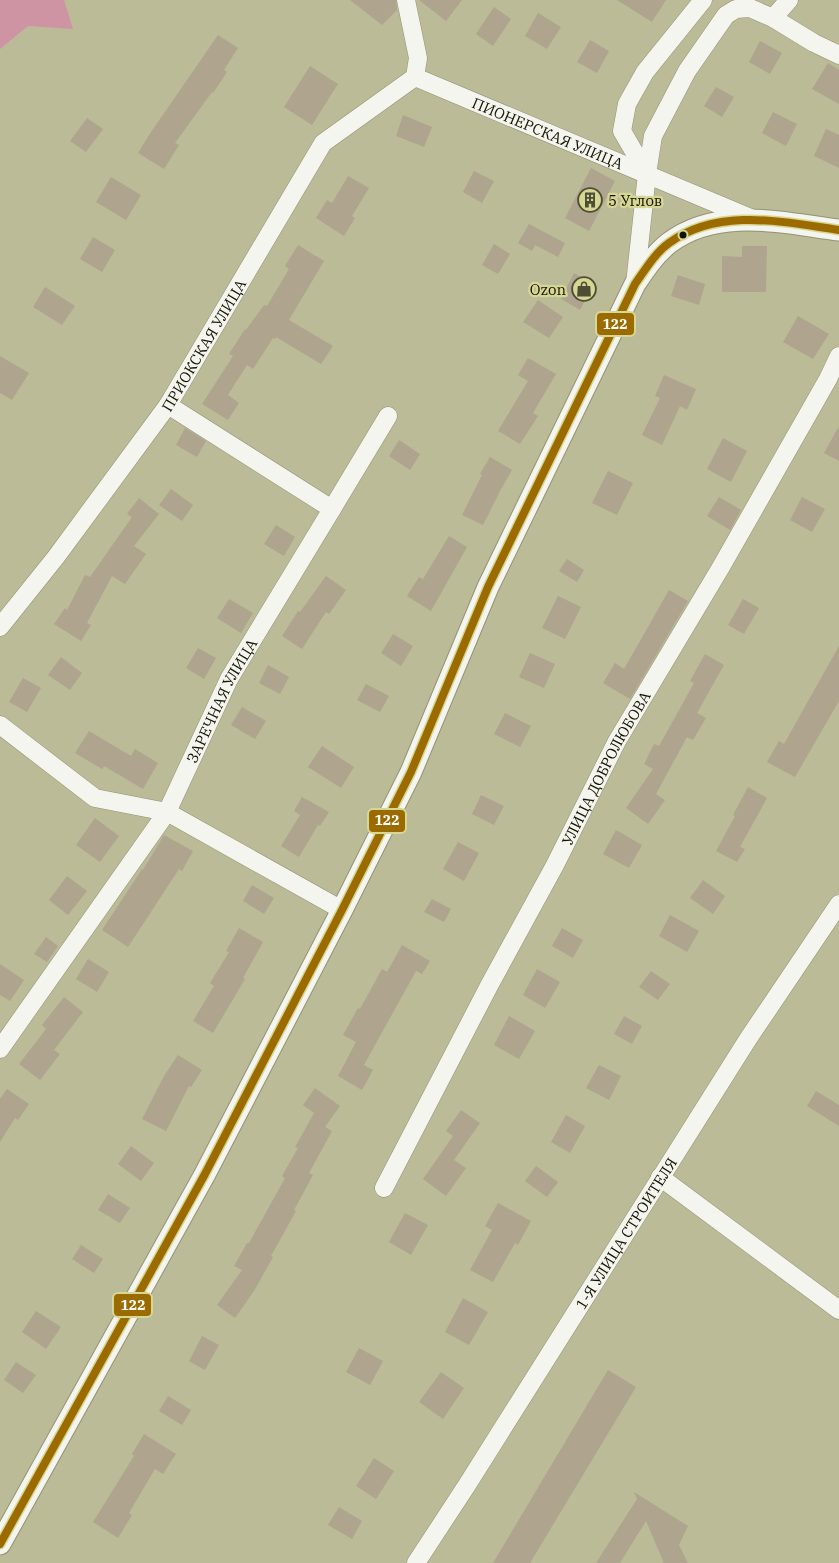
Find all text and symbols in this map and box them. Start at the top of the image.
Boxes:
street label: ПИОНЕРСКАЯ УЛИЦА [469,93,627,173]
building icon: 5 Углов [577,187,603,213]
place label: 5 Углов [608,191,662,210]
unlabelled marker [678,230,688,240]
street label: ПРИОКСКАЯ УЛИЦА [157,275,250,415]
shop icon: Ozon [571,276,597,302]
place label: Ozon [530,280,566,299]
line badge: 122 [596,312,635,336]
text: 122 [602,315,628,333]
street label: ЗАРЕЧНАЯ УЛИЦА [182,634,261,766]
street label: УЛИЦА ДОБРОЛЮБОВА [557,687,655,848]
line badge: 122 [368,809,406,833]
text: 122 [374,811,400,829]
street label: 1-Я УЛИЦА СТРОИТЕЛЯ [571,1154,681,1312]
line badge: 122 [113,1293,152,1317]
text: 122 [120,1296,146,1314]

